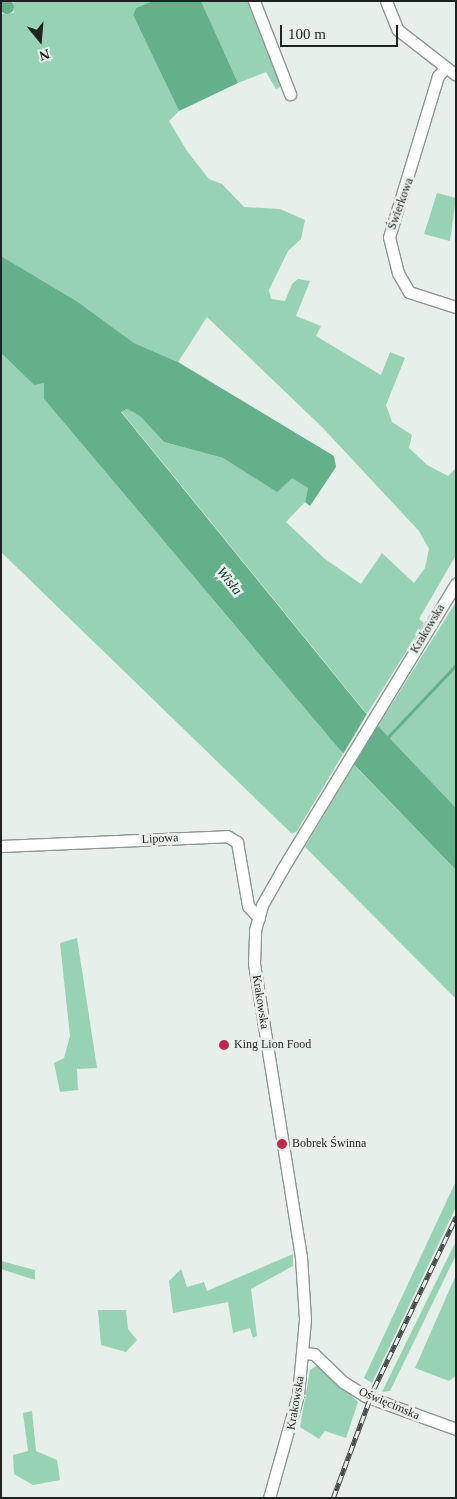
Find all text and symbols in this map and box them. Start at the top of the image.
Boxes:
north arrow [15,15,65,65]
scale bar [282,15,400,47]
text: 100 m [288,26,326,42]
text: N [37,46,52,63]
street label: Świerkowa [385,176,417,232]
water label: Wisła [213,564,245,598]
street label: Krakowska [408,602,448,656]
street label: Lipowa [141,831,179,847]
street label: Krakowska [249,974,271,1030]
place label: King Lion Food [234,1038,311,1052]
marker: King Lion Food [218,1039,230,1051]
place label: Bobrek Świnna [292,1137,366,1151]
marker: Bobrek Świnna [276,1138,288,1150]
street label: Krakowska [284,1375,308,1431]
street label: Oświęcimska [356,1385,422,1423]

